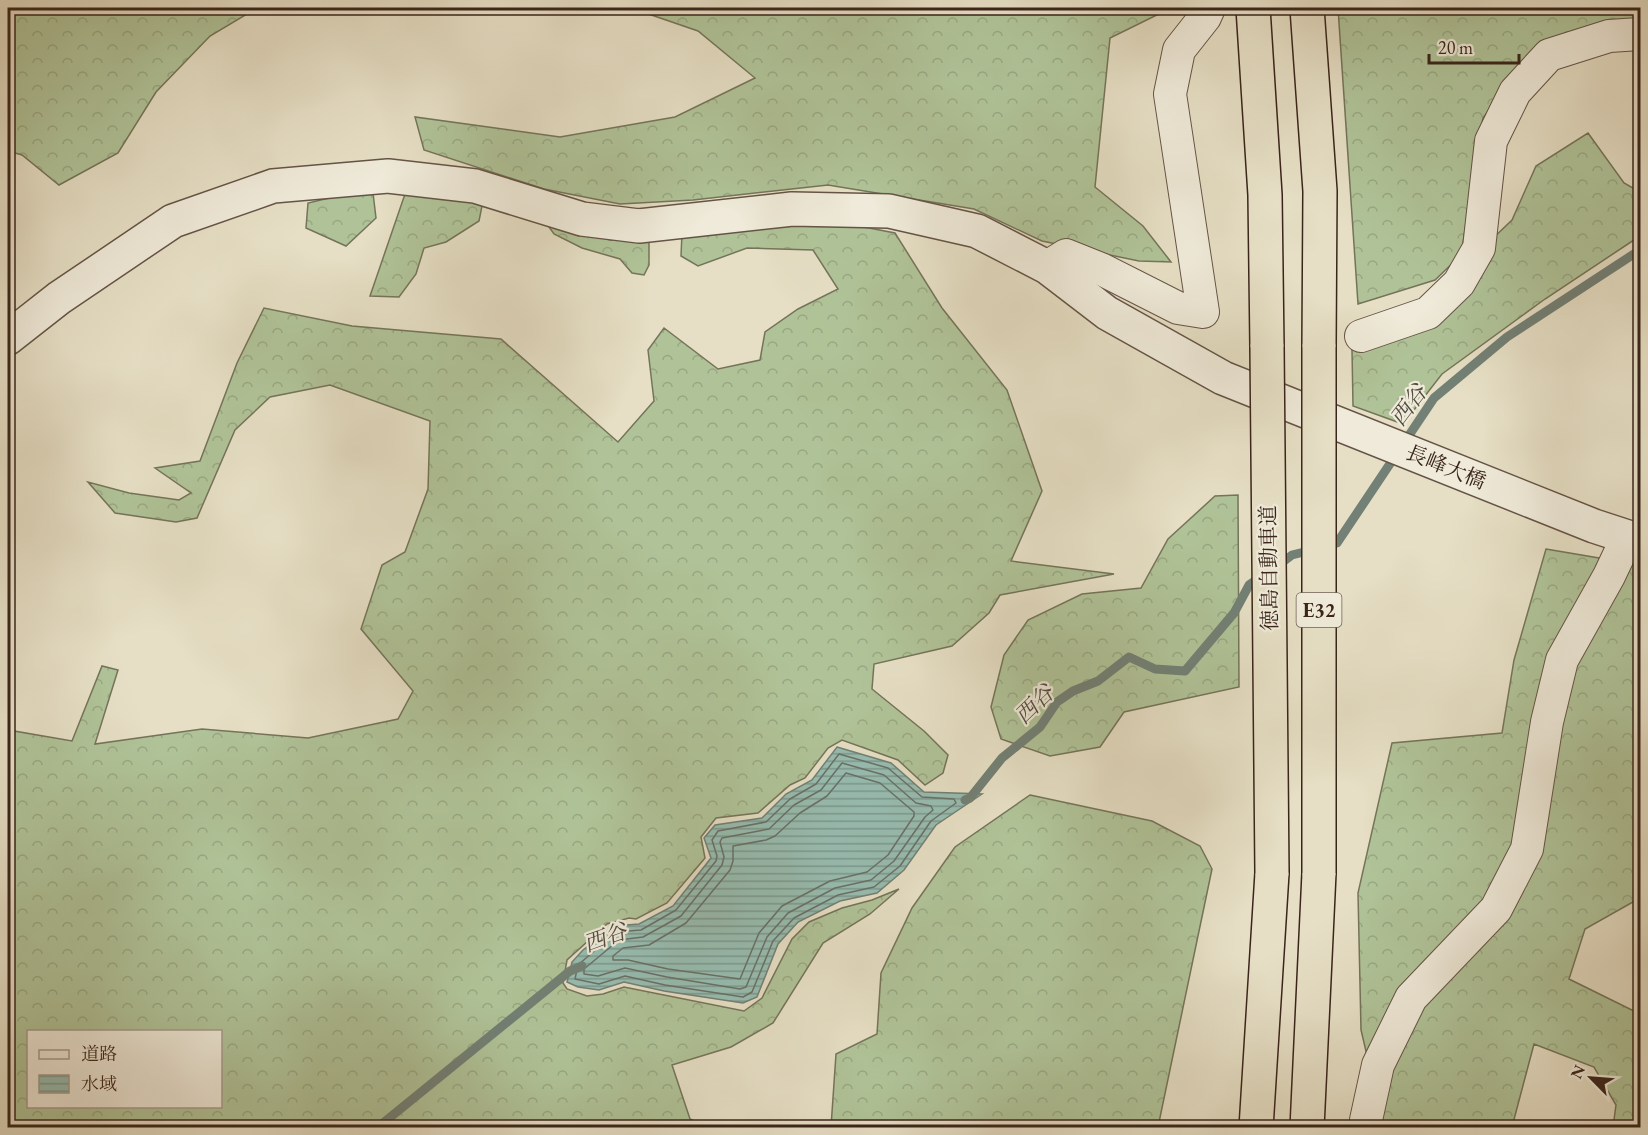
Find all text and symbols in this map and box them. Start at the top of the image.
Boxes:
scale bar [1429,27,1519,65]
text: 20 m [1438,36,1473,59]
water label: 西谷 [1384,377,1434,432]
street label: 長峰大橋 [1402,438,1490,495]
street label: 徳島自動車道 [1254,505,1283,631]
road number: E32 [1296,593,1342,627]
water label: 西谷 [1008,677,1062,730]
water label: 西谷 [580,916,633,959]
legend [27,1030,222,1108]
text: 道路 [81,1042,117,1065]
north arrow [1561,1048,1621,1108]
text: N [1566,1062,1590,1082]
text: 水域 [81,1072,117,1095]

